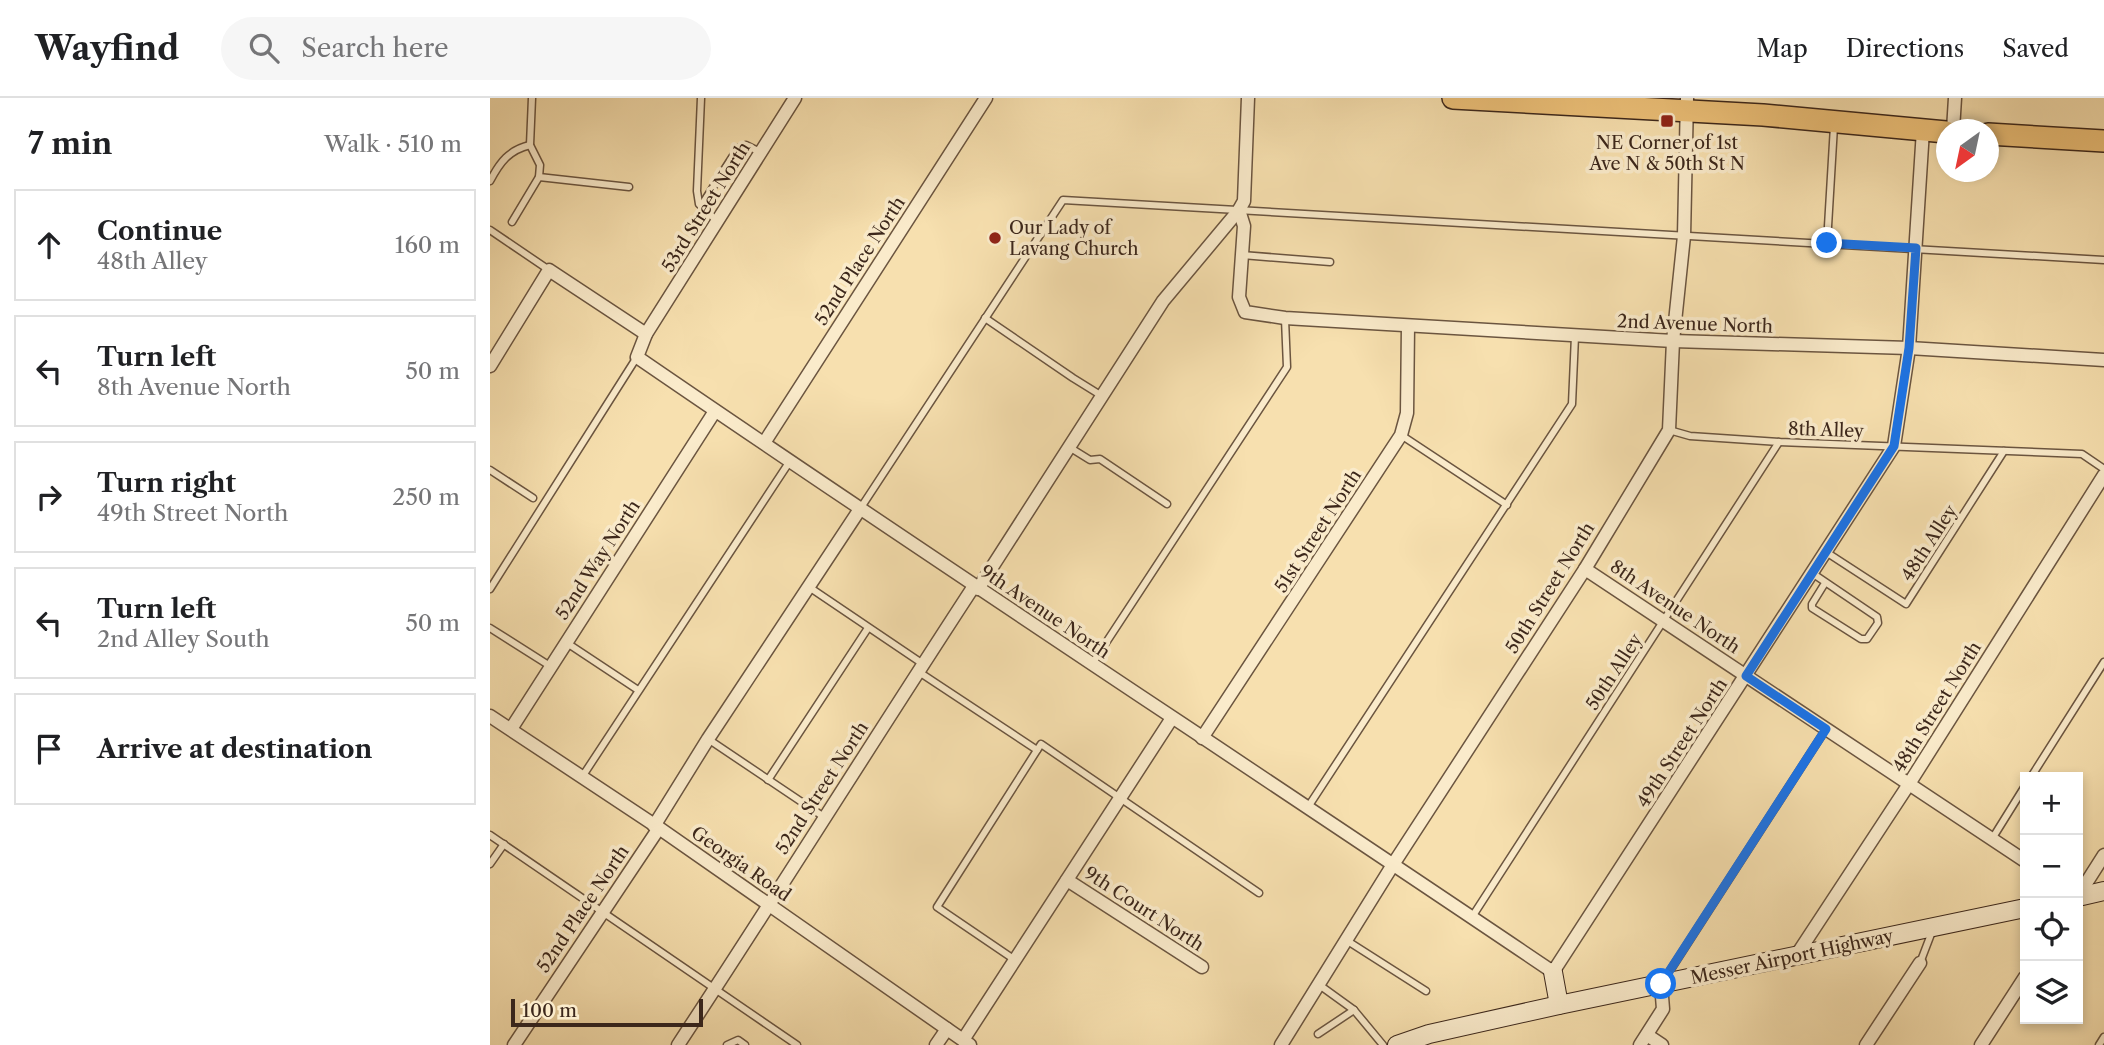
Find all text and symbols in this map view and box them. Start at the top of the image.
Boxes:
search box [221,17,711,80]
text: Wayfind [35,28,179,69]
icon: search [245,29,283,67]
text: Search here [301,32,449,64]
text: Map [1756,34,1808,63]
text: Directions [1846,34,1964,63]
text: Saved [2002,34,2069,63]
marker: NE Corner of 1st Ave N & 50th St N [1659,113,1675,129]
north arrow [1936,119,1999,182]
text: 7 min [28,125,112,162]
text: Walk · 510 m [324,130,462,158]
place label: NE Corner of 1st Ave N & 50th St N [1588,132,1745,175]
street label: 53rd Street North [657,138,755,276]
street label: 52nd Place North [810,193,910,329]
text: Continue [97,215,222,247]
place label: Our Lady of Lavang Church [1009,217,1138,260]
icon: ahead [30,226,68,264]
route end [1811,227,1842,258]
marker: Our Lady of Lavang Church [987,230,1003,246]
text: 160 m [395,231,460,259]
text: 48th Alley [97,247,208,275]
street label: 2nd Avenue North [1617,310,1773,338]
text: Turn left [97,341,216,373]
icon: left [30,352,68,390]
text: 50 m [405,357,460,385]
text: 8th Avenue North [97,373,291,401]
street label: 8th Alley [1788,418,1865,442]
street label: 51st Street North [1270,465,1366,597]
text: Turn right [97,467,236,499]
icon: right [30,478,68,516]
text: 250 m [392,483,460,511]
street label: 52nd Way North [551,496,645,624]
text: 49th Street North [97,499,288,527]
street label: 48th Alley [1896,500,1962,585]
street label: 50th Street North [1501,519,1599,657]
street label: 8th Avenue North [1606,555,1744,659]
street label: 9th Avenue North [976,560,1114,664]
text: Turn left [97,593,216,625]
icon: left [30,604,68,642]
text: 50 m [405,609,460,637]
text: 2nd Alley South [97,625,270,653]
street label: 50th Alley [1581,629,1647,714]
street label: 48th Street North [1888,638,1986,776]
street label: 49th Street North [1632,674,1732,812]
street label: 52nd Street North [771,718,873,858]
icon: arrive [30,730,68,768]
text: Arrive at destination [97,733,372,765]
map controls [2020,772,2083,1024]
button: + [2020,772,2083,835]
street label: Georgia Road [687,822,795,906]
button: − [2020,835,2083,898]
street label: 52nd Place North [532,841,634,977]
street label: 9th Court North [1080,862,1208,956]
button: locate [2020,898,2083,961]
street label: Messer Airport Highway [1689,925,1896,989]
button: layers [2020,961,2083,1024]
route start [1645,968,1676,999]
scale bar [511,996,704,1028]
text: 100 m [522,999,577,1022]

